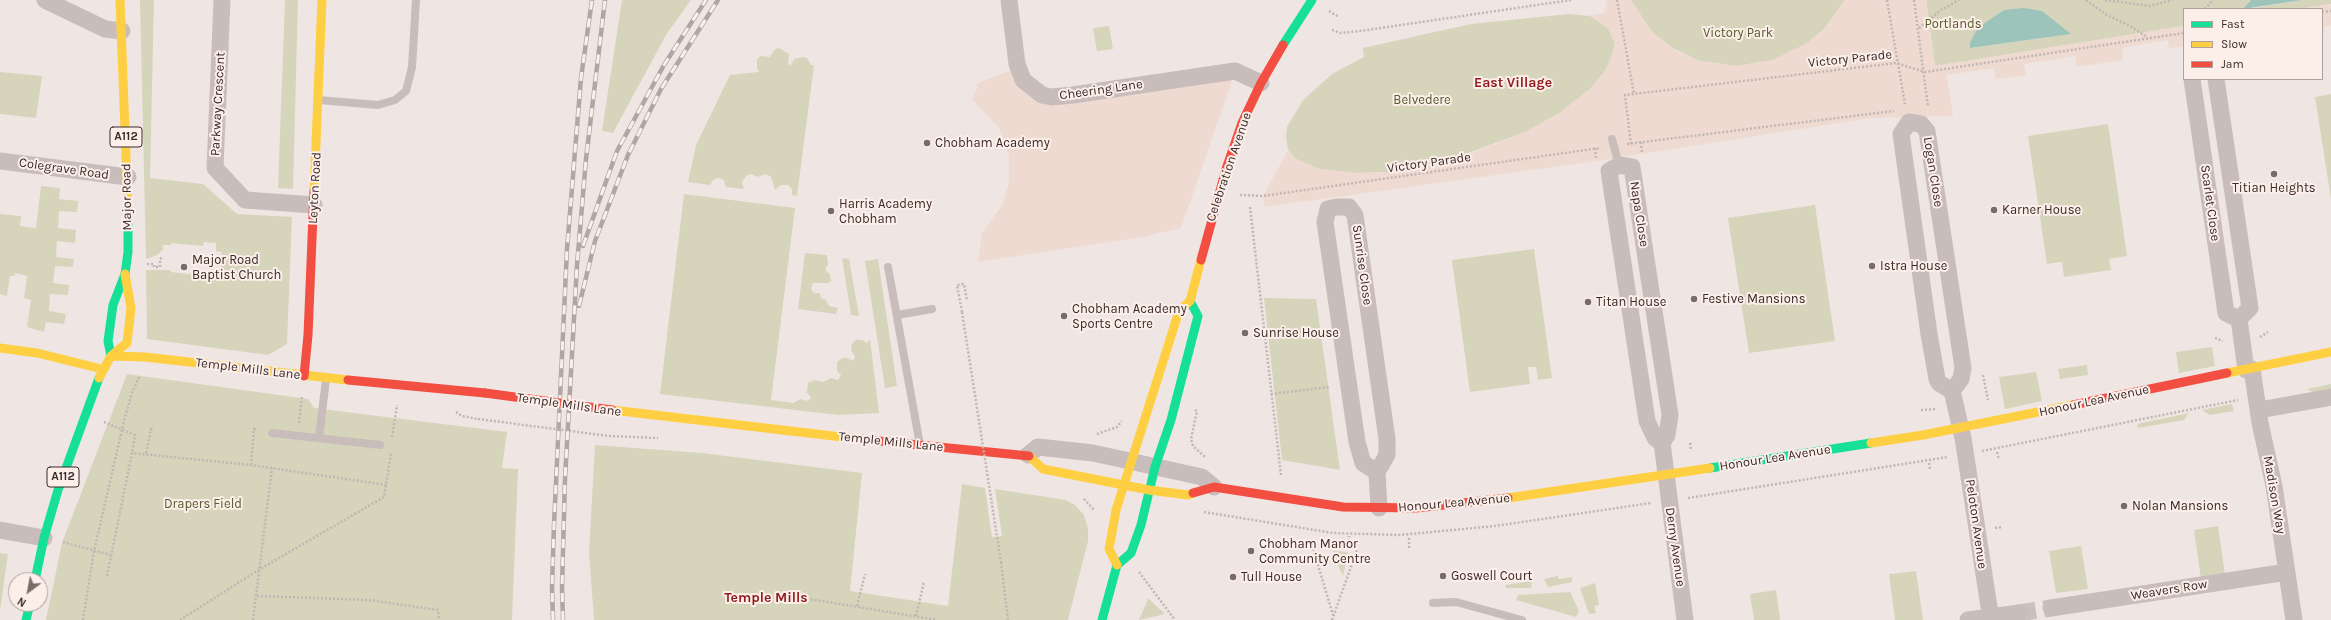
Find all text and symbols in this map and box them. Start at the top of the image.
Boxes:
legend [2183,8,2323,80]
park label: Portlands [1924,16,1982,32]
text: Fast [2221,17,2244,31]
park label: Victory Park [1703,25,1773,41]
text: Slow [2221,37,2247,51]
street label: Victory Parade [1807,47,1893,71]
street label: Parkway Crescent [207,51,229,157]
text: Jam [2221,57,2244,71]
district label: East Village [1474,75,1552,91]
street label: Cheering Lane [1058,76,1144,104]
park label: Belvedere [1393,92,1451,108]
street label: Celebration Avenue [1203,111,1255,223]
road number: A112 [110,127,142,147]
place label: Chobham Academy [935,135,1050,151]
street label: Logan Close [1920,136,1946,208]
marker: Chobham Academy [922,138,932,148]
street label: Victory Parade [1386,149,1472,177]
street label: Leyton Road [305,152,325,224]
street label: Colegrave Road [18,155,110,183]
street label: Major Road [119,163,135,231]
street label: Scarlet Close [2197,164,2223,242]
marker: Titian Heights [2269,169,2279,179]
street label: Napa Close [1626,180,1652,248]
place label: Titian Heights [2232,180,2316,196]
place label: Harris Academy Chobham [839,196,932,227]
place label: Karner House [2002,202,2081,218]
marker: Karner House [1989,205,1999,215]
marker: Harris Academy Chobham [826,206,836,216]
street label: Sunrise Close [1349,224,1375,306]
place label: Major Road Baptist Church [192,252,281,283]
place label: Istra House [1880,258,1947,274]
marker: Istra House [1867,261,1877,271]
marker: Major Road Baptist Church [179,262,189,272]
place label: Festive Mansions [1702,291,1806,307]
place label: Titan House [1596,294,1667,310]
marker: Festive Mansions [1689,294,1699,304]
marker: Titan House [1583,297,1593,307]
place label: Chobham Academy Sports Centre [1072,301,1187,332]
marker: Chobham Academy Sports Centre [1059,311,1069,321]
place label: Sunrise House [1253,325,1339,341]
marker: Sunrise House [1240,328,1250,338]
street label: Temple Mills Lane [195,355,301,383]
street label: Honour Lea Avenue [2038,382,2150,420]
street label: Temple Mills Lane [516,390,622,420]
street label: Temple Mills Lane [838,429,944,455]
street label: Honour Lea Avenue [1718,442,1832,474]
street label: Madison Way [2259,455,2289,535]
road number: A112 [47,467,79,487]
street label: Peloton Avenue [1962,478,1990,570]
street label: Honour Lea Avenue [1397,490,1511,516]
park label: Drapers Field [164,496,242,512]
place label: Nolan Mansions [2132,498,2228,514]
marker: Nolan Mansions [2119,501,2129,511]
street label: Derny Avenue [1662,506,1688,588]
place label: Chobham Manor Community Centre [1259,536,1371,567]
marker: Chobham Manor Community Centre [1246,546,1256,556]
place label: Goswell Court [1451,568,1532,584]
place label: Tull House [1241,569,1302,585]
marker: Goswell Court [1438,571,1448,581]
north arrow [8,572,48,612]
marker: Tull House [1228,572,1238,582]
street label: Weavers Row [2130,576,2208,604]
district label: Temple Mills [724,590,808,606]
text: N [15,594,29,609]

